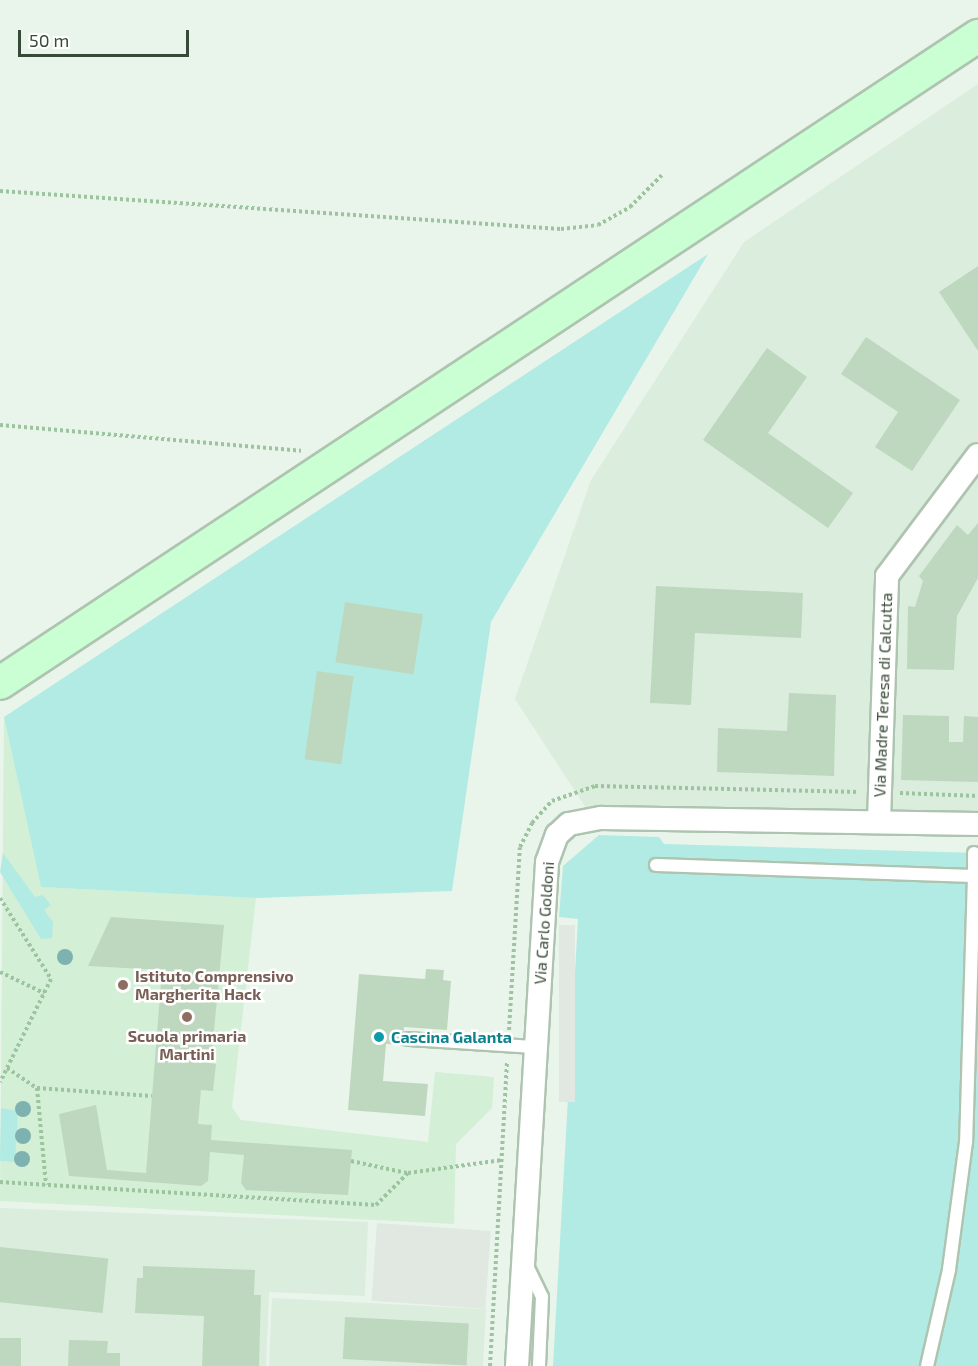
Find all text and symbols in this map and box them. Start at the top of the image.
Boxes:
scale bar [21,18,192,56]
text: 50 m [29,29,69,51]
street label: Via Madre Teresa di Calcutta [870,592,896,798]
street label: Via Carlo Goldoni [530,861,558,985]
place label: Istituto Comprensivo Margherita Hack [135,966,294,1004]
marker: Istituto Comprensivo Margherita Hack [116,978,130,992]
marker: Scuola primaria Martini [180,1010,194,1024]
place label: Scuola primaria Martini [128,1026,246,1064]
place label: Cascina Galanta [391,1027,512,1047]
marker: Cascina Galanta [372,1030,386,1044]

